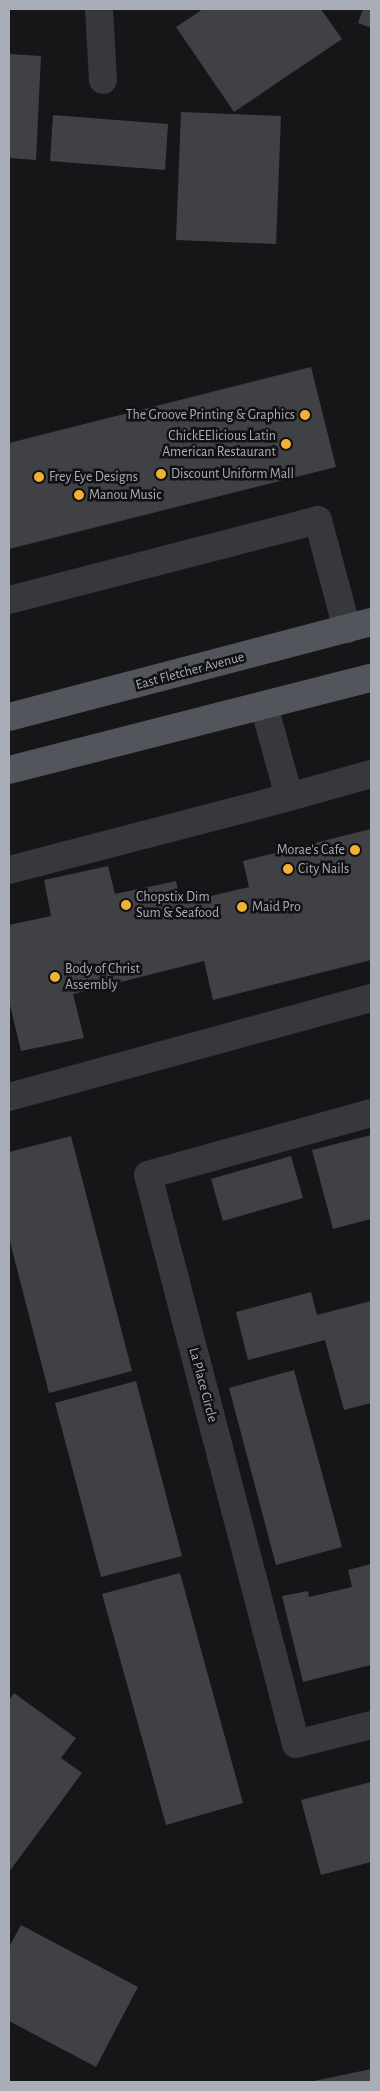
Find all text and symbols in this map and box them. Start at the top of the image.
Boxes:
place label: The Groove Printing & Graphics [126,407,295,423]
marker: The Groove Printing & Graphics [299,409,311,421]
place label: ChickEElicious Latin American Restaurant [162,428,276,461]
marker: ChickEElicious Latin American Restaurant [280,438,292,450]
place label: Discount Uniform Mall [171,466,294,482]
marker: Discount Uniform Mall [155,468,167,480]
place label: Frey Eye Designs [49,469,138,485]
marker: Frey Eye Designs [33,471,45,483]
place label: Manou Music [89,487,162,503]
marker: Manou Music [73,489,85,501]
street label: East Fletcher Avenue [134,648,246,694]
place label: Morae's Cafe [277,842,345,858]
marker: Morae's Cafe [349,844,361,856]
place label: City Nails [298,861,349,877]
marker: City Nails [282,863,294,875]
place label: Chopstix Dim Sum & Seafood [136,889,219,922]
marker: Chopstix Dim Sum & Seafood [120,899,132,911]
place label: Maid Pro [252,899,301,915]
marker: Maid Pro [236,901,248,913]
place label: Body of Christ Assembly [65,961,140,994]
marker: Body of Christ Assembly [49,971,61,983]
street label: La Place Circle [185,1346,221,1424]

